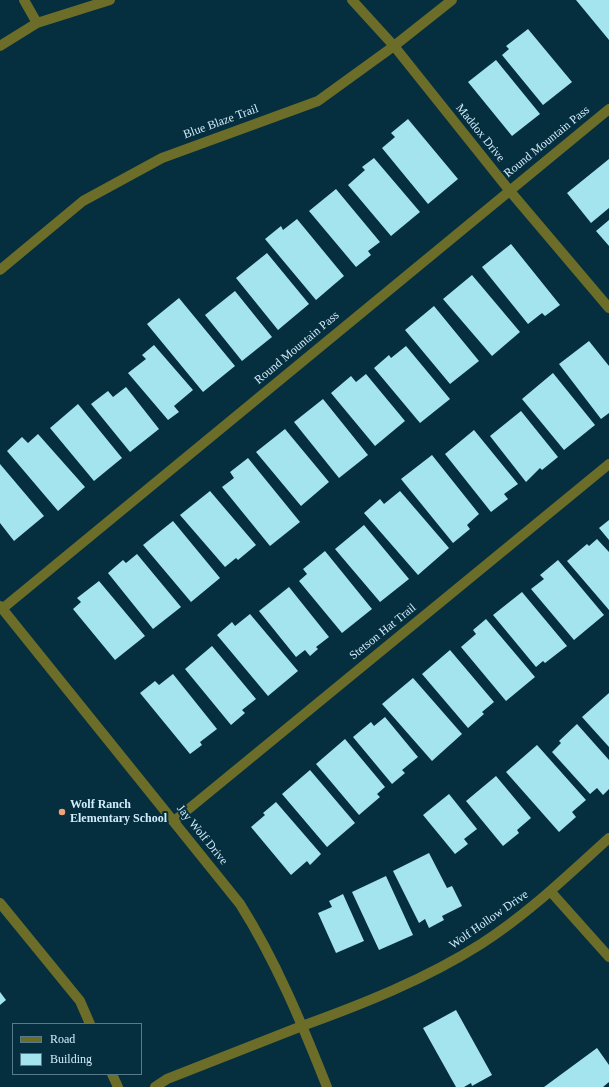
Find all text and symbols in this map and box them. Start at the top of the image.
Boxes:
street label: Maddox Drive [452,101,508,165]
street label: Blue Blaze Trail [181,102,261,142]
street label: Round Mountain Pass [501,103,593,181]
street label: Round Mountain Pass [252,308,342,388]
street label: Stetson Hat Trail [347,601,419,663]
place label: Wolf Ranch Elementary School [70,798,167,826]
street label: Jay Wolf Drive [173,802,231,868]
marker: Wolf Ranch Elementary School [57,807,67,817]
street label: Wolf Hollow Drive [447,887,531,953]
legend [12,1023,142,1075]
text: Road [50,1032,75,1046]
text: Building [50,1052,92,1066]

